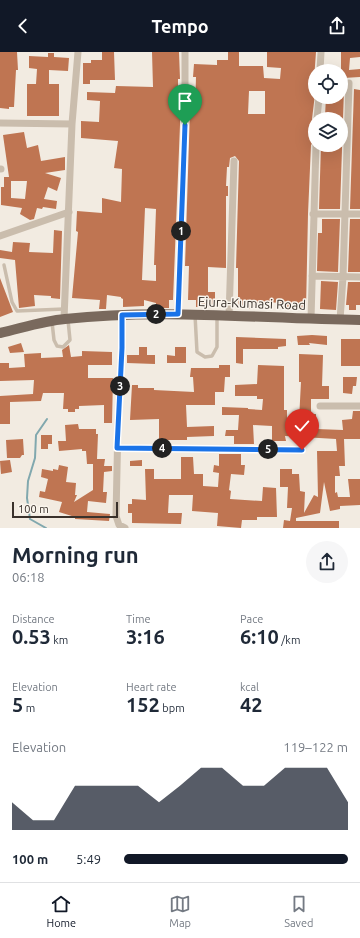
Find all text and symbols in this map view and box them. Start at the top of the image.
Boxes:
icon: back [12,15,34,37]
icon: share [326,15,348,37]
text: Tempo [151,16,209,36]
map controls [308,64,348,152]
button: locate [308,64,348,104]
pin [168,84,202,125]
icon: arrive [174,90,196,112]
button: layers [308,112,348,152]
pin: 1 [171,221,191,241]
text: 1 [178,225,184,237]
street label: Ejura-Kumasi Road [198,294,306,312]
pin: 2 [146,304,166,324]
text: 2 [153,308,159,320]
pin: 3 [110,376,130,396]
text: 3 [117,380,123,392]
pin [285,409,319,450]
icon: check [291,415,313,437]
pin: 4 [152,438,172,458]
pin: 5 [258,439,278,459]
text: 4 [159,442,165,454]
text: 5 [265,443,271,455]
scale bar [12,500,118,519]
text: 100 m [18,503,49,515]
button: share [306,541,348,583]
text: Morning run [12,542,139,567]
text: 06:18 [12,570,45,584]
text: Distance [12,613,55,625]
text: Time [126,613,151,625]
text: Pace [240,613,263,625]
text: 0.53 [12,625,51,648]
text: 3:16 [126,625,165,648]
text: 6:10 [240,625,279,648]
text: km [51,634,68,646]
text: /km [279,634,300,646]
text: Elevation [12,681,58,693]
text: Heart rate [126,681,177,693]
text: kcal [240,681,259,693]
text: 5 [12,693,23,716]
text: 152 [126,693,160,716]
text: 42 [240,693,263,716]
text: m [23,702,35,714]
text: bpm [160,702,185,714]
text: Elevation [12,740,66,754]
text: 119–122 m [283,740,348,754]
text: 100 m [12,852,48,866]
text: 5:49 [76,852,101,866]
tab: Home [47,893,76,929]
tab: Map [169,893,191,929]
tab: Saved [284,893,313,929]

